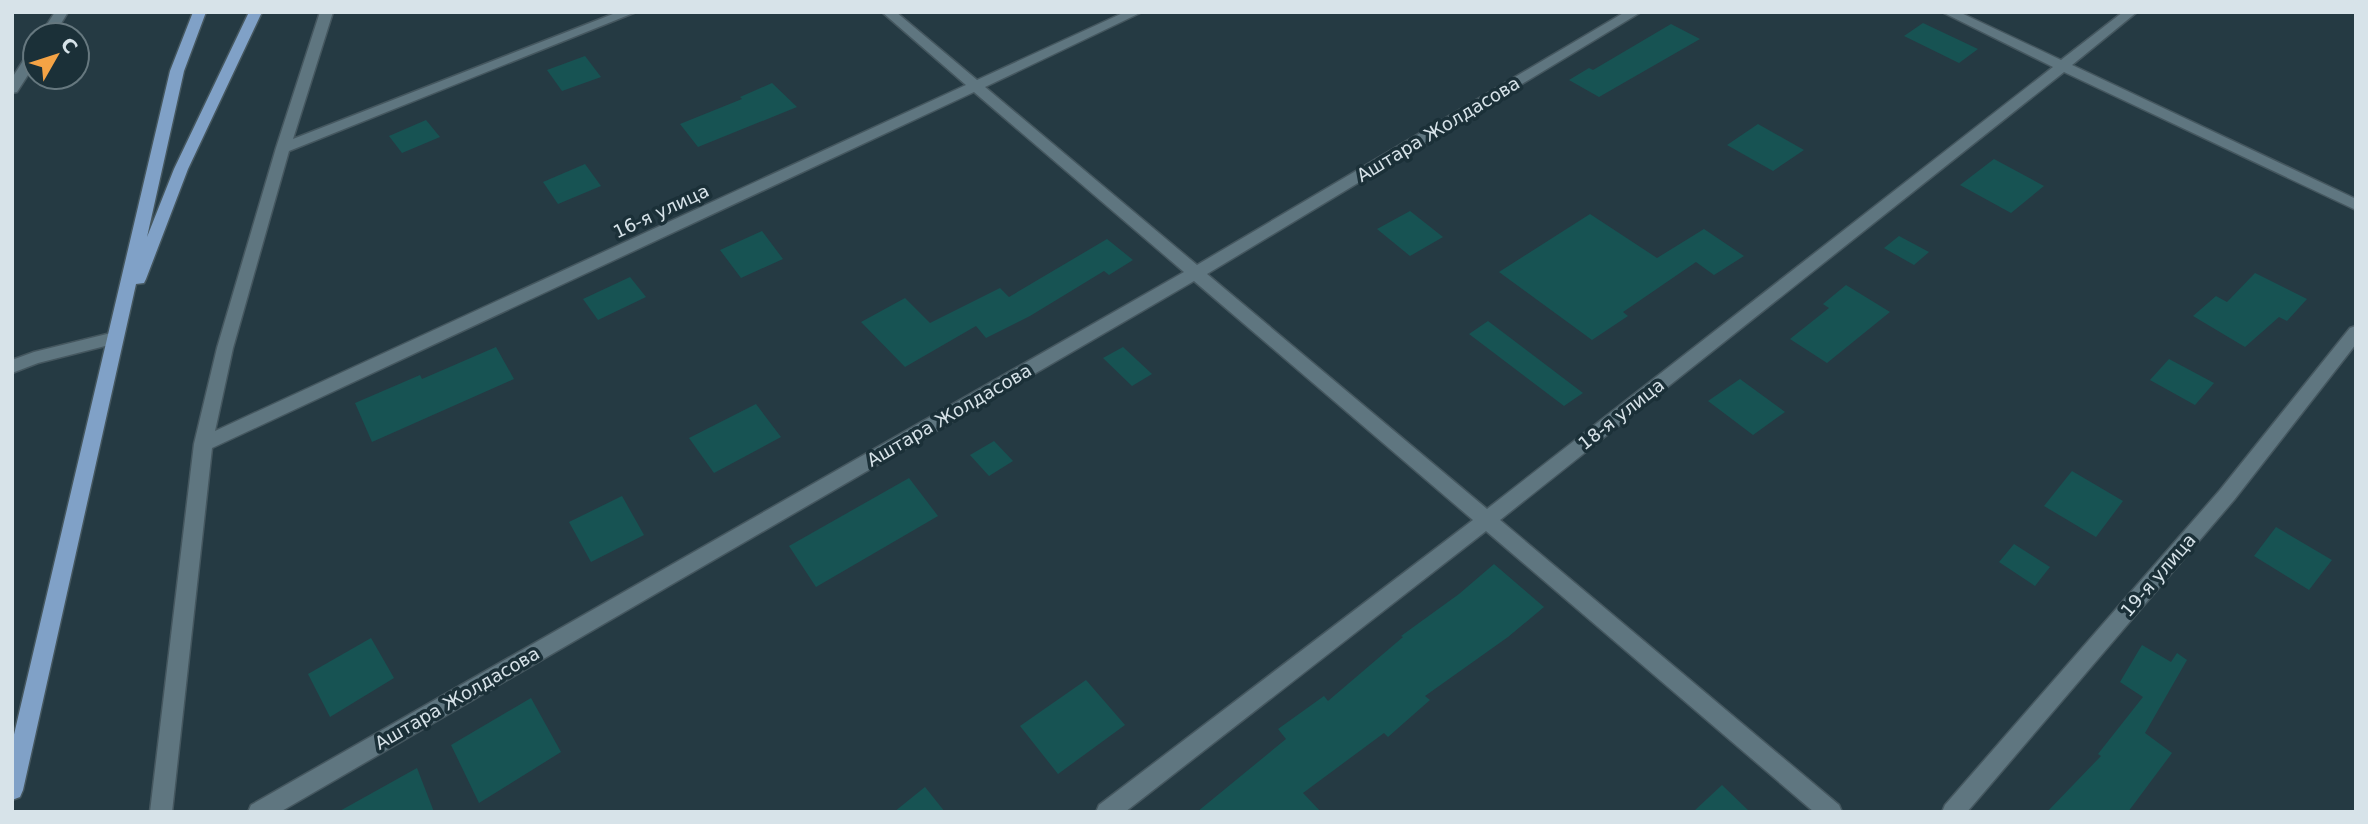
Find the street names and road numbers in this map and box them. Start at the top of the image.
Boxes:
street label: Аштара Жолдасова [1353,72,1523,186]
street label: 16-я улица [610,180,712,242]
street label: Аштара Жолдасова [863,359,1035,471]
street label: 18-я улица [1574,374,1668,454]
street label: 19-я улица [2116,529,2200,621]
street label: Аштара Жолдасова [371,642,543,754]

